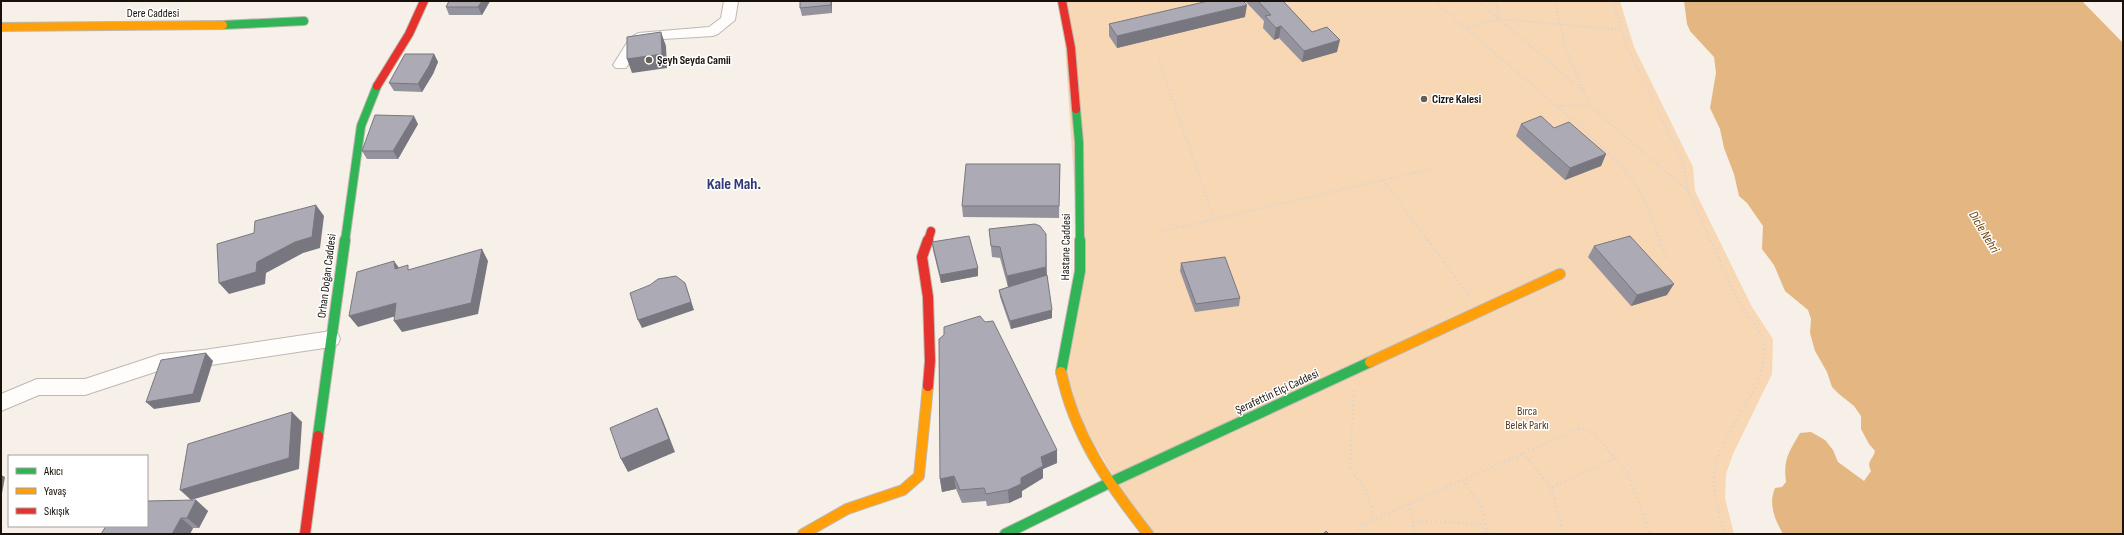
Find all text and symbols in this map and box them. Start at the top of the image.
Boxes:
street label: Dere Caddesi [127,6,179,21]
place label: Şeyh Seyda Camii [657,53,731,68]
marker: Şeyh Seyda Camii [644,55,654,65]
place label: Cizre Kalesi [1432,92,1481,107]
marker: Cizre Kalesi [1419,94,1429,104]
district label: Kale Mah. [707,175,761,194]
water label: Dicle Nehri [1965,208,2003,256]
street label: Hastane Caddesi [1058,214,1074,280]
street label: Orhan Doğan Caddesi [314,233,340,319]
street label: Şerafettin Elçi Caddesi [1233,366,1321,418]
park label: Bırca Belek Parkı [1505,404,1549,433]
legend [8,455,148,527]
text: Akıcı [43,464,63,479]
text: Yavaş [44,484,66,499]
text: Sıkışık [44,504,70,519]

